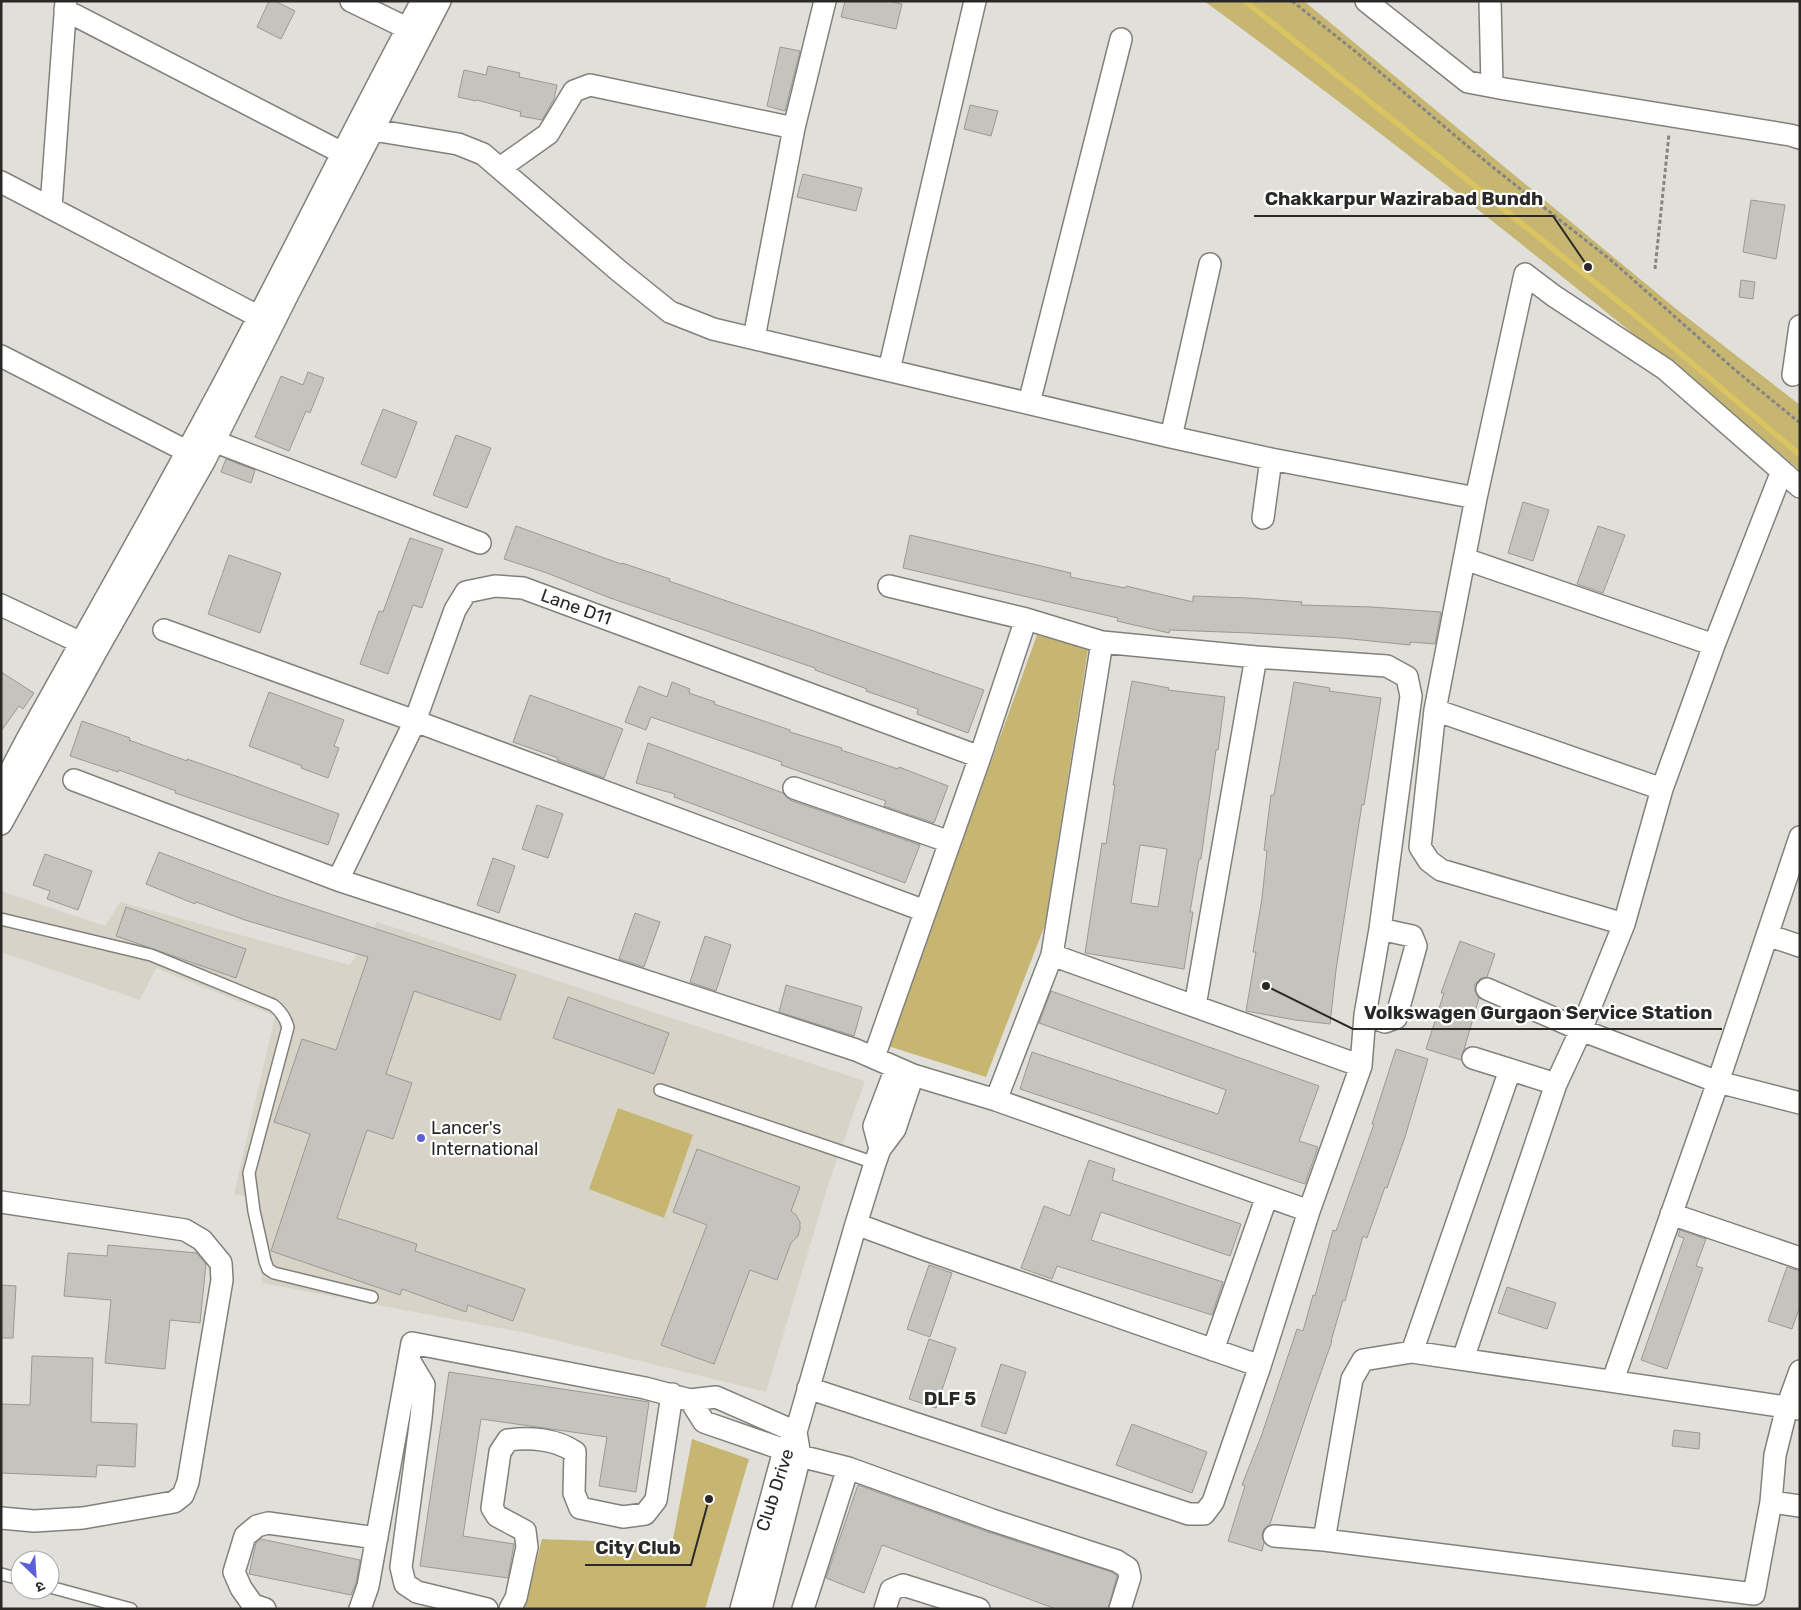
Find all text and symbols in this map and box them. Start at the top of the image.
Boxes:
callout: Chakkarpur Wazirabad Bundh [1254,182,1553,216]
text: Chakkarpur Wazirabad Bundh [1265,187,1543,210]
street label: Lane D11 [538,584,614,630]
callout: Volkswagen Gurgaon Service Station [1353,995,1722,1029]
text: Volkswagen Gurgaon Service Station [1364,1001,1712,1024]
place label: Lancer's International [431,1117,538,1160]
marker: Lancer's International [415,1132,427,1144]
district label: DLF 5 [924,1387,976,1410]
street label: Club Drive [751,1446,799,1534]
callout: City Club [585,1531,691,1565]
text: City Club [595,1536,681,1559]
north arrow [10,1550,60,1600]
text: उ [32,1577,48,1596]

